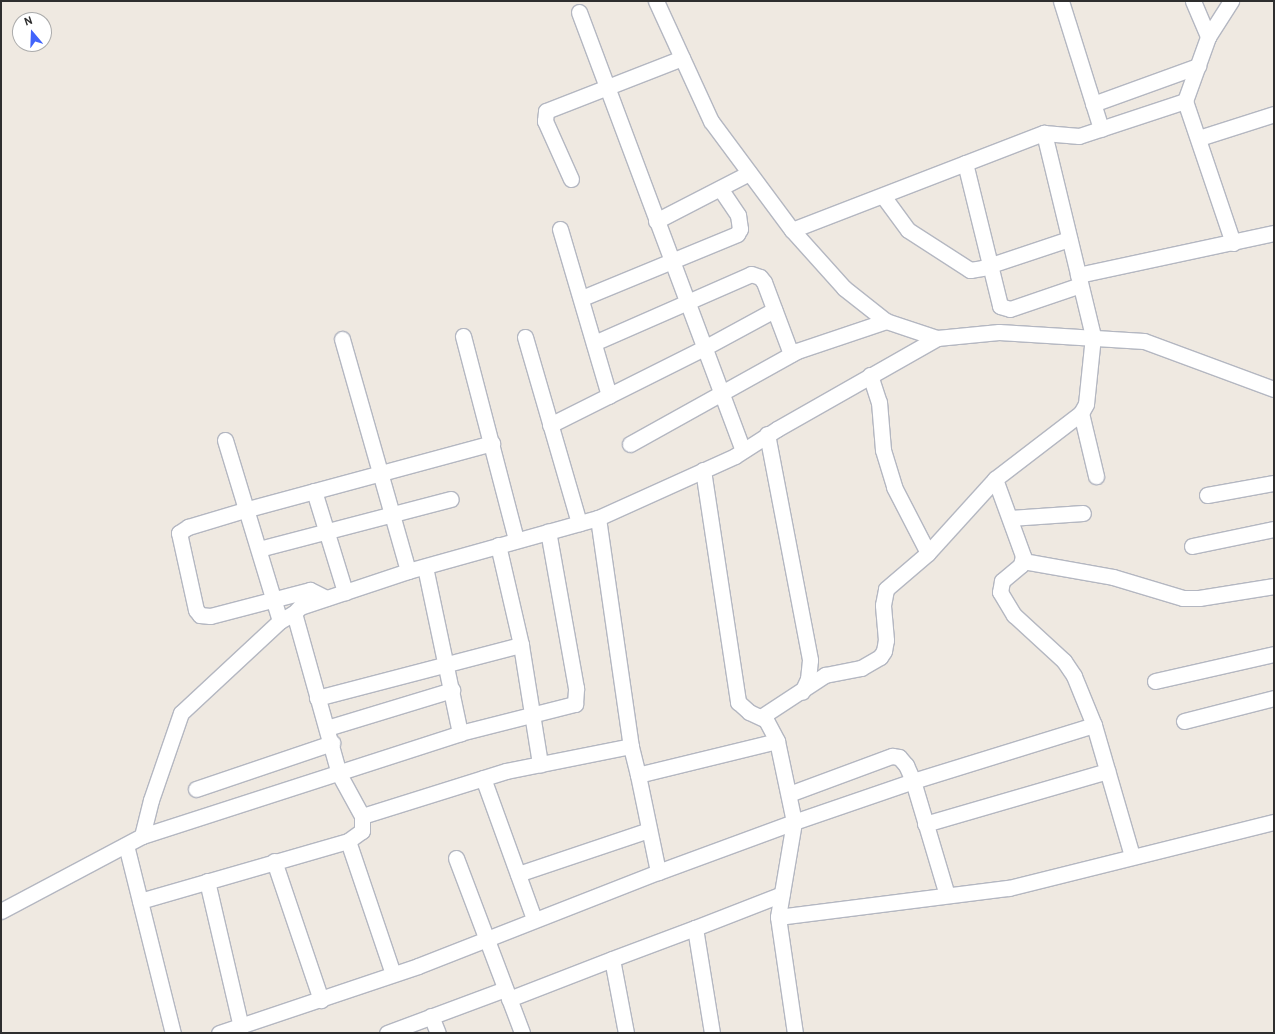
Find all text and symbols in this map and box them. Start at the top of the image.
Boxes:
north arrow [12,12,52,52]
text: N [22,14,34,30]

